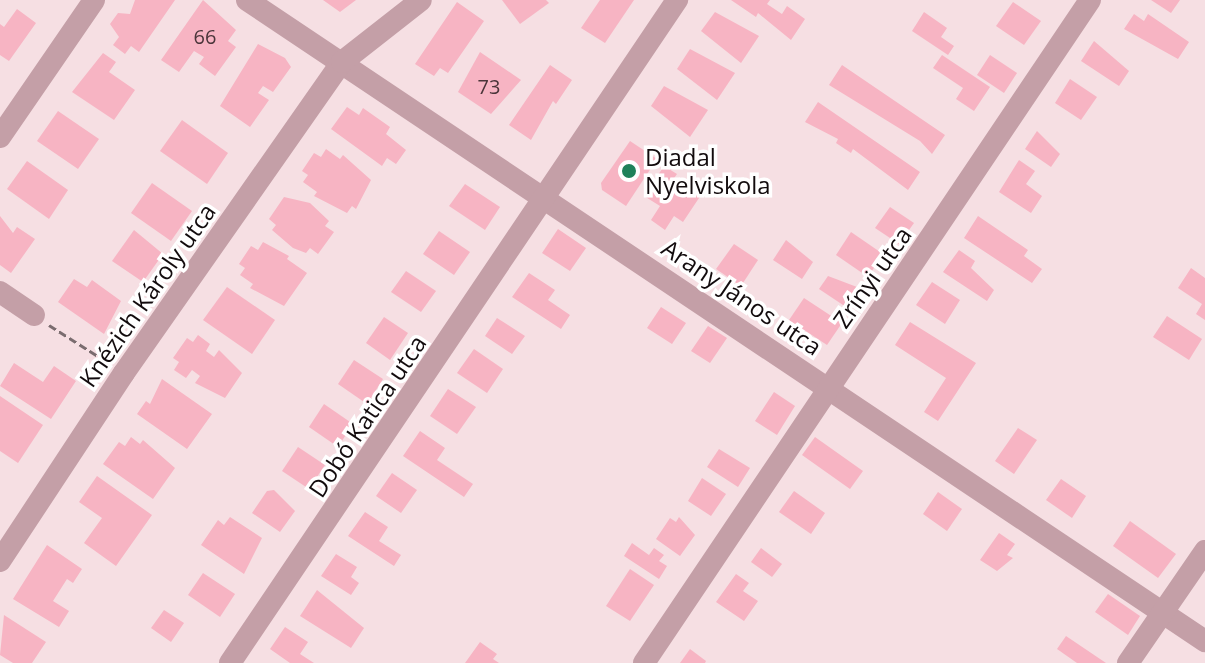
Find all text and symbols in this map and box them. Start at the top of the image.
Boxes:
house number: 66 [194,24,216,48]
house number: 73 [478,74,500,98]
place label: Diadal Nyelviskola [645,143,771,199]
marker: Diadal Nyelviskola [620,162,638,180]
street label: Knézich Károly utca [73,198,221,392]
street label: Zrínyi utca [827,221,917,333]
street label: Arany János utca [657,233,827,361]
street label: Dobó Katica utca [302,330,432,502]

